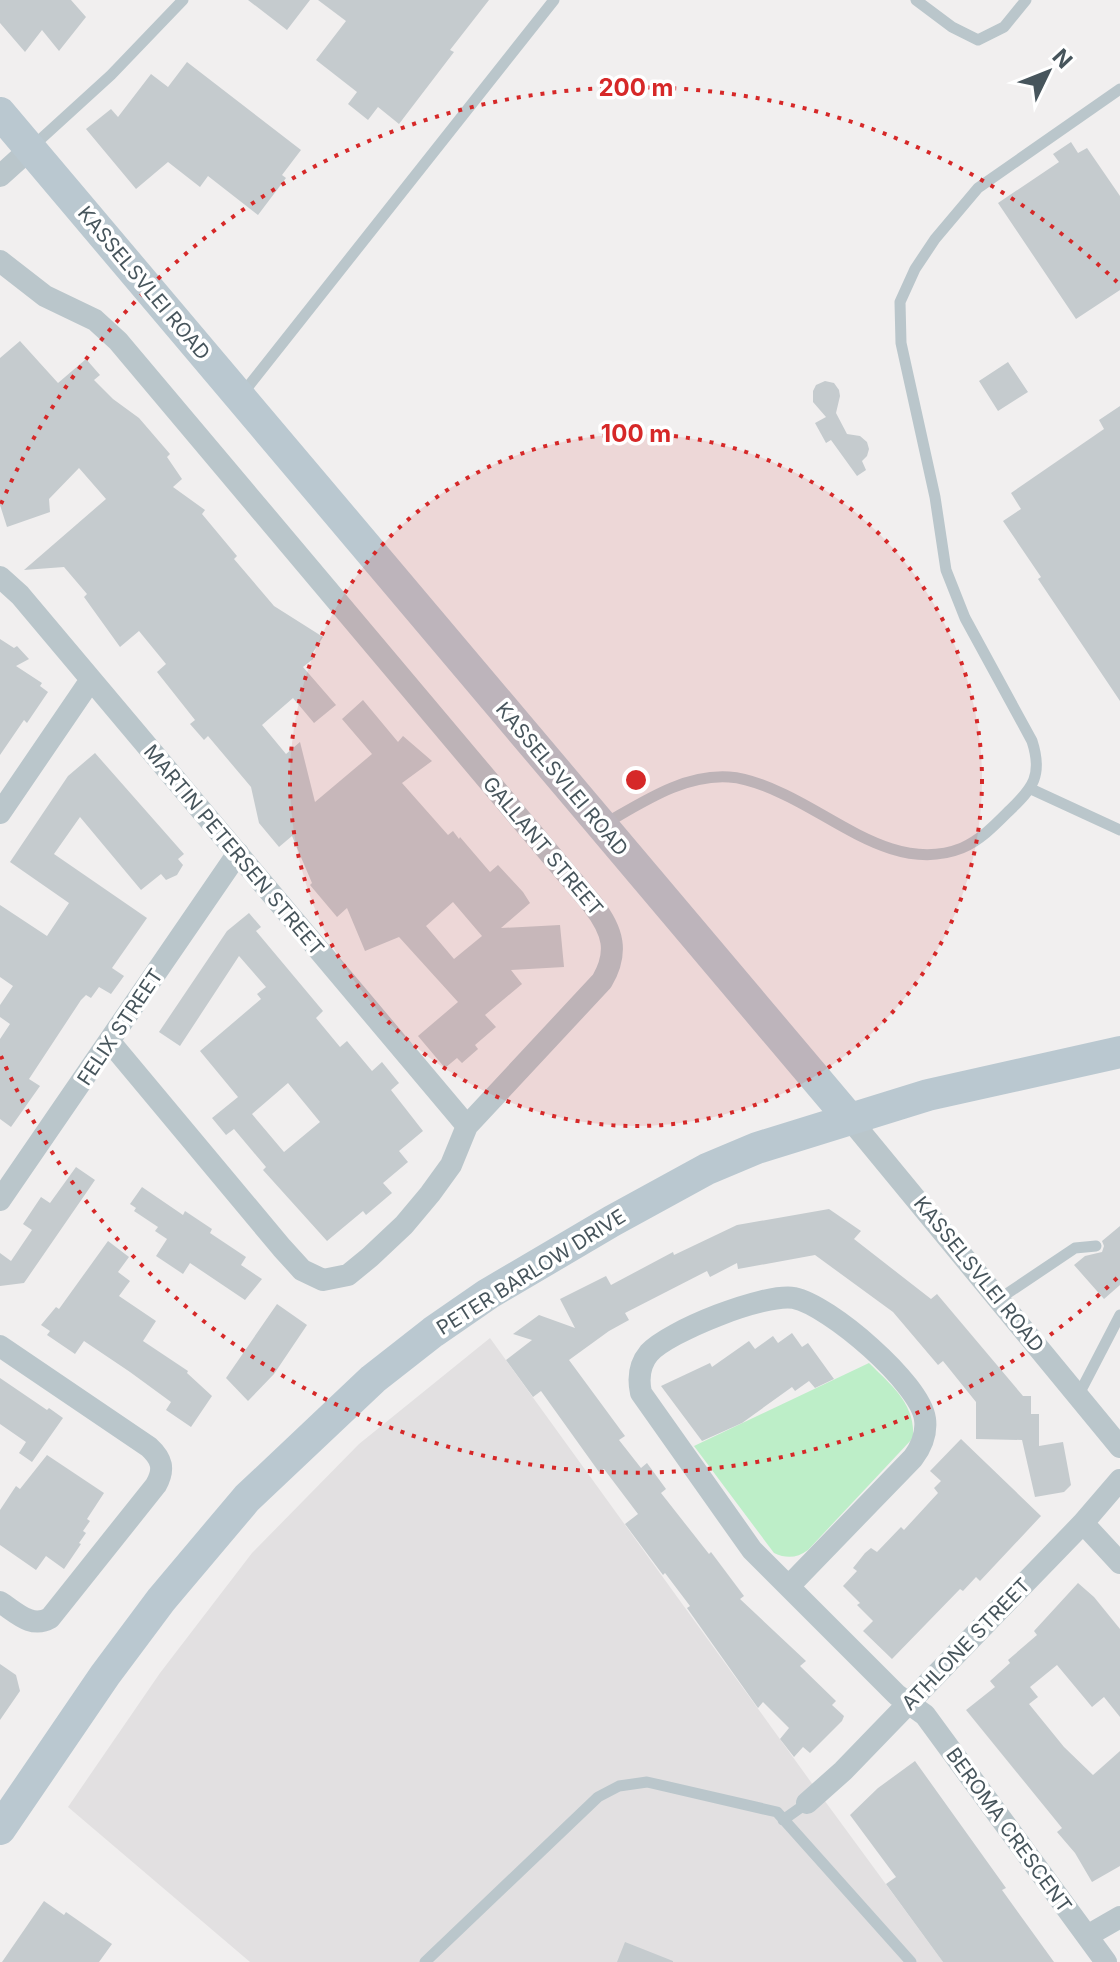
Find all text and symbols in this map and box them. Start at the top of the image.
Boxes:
north arrow [1008,32,1088,112]
text: N [1047,43,1078,73]
text: 200 m [598,73,674,102]
street label: KASSELSVLEI ROAD [73,201,215,365]
text: 100 m [601,419,671,448]
street label: KASSELSVLEI ROAD [491,697,633,861]
street label: MARTIN PETERSEN STREET [139,740,329,960]
centre of rings [622,766,650,794]
street label: GALLANT STREET [478,772,608,920]
street label: FELIX STREET [72,964,168,1090]
street label: KASSELSVLEI ROAD [909,1191,1049,1357]
street label: PETER BARLOW DRIVE [432,1204,630,1340]
street label: ATHLONE STREET [897,1573,1035,1715]
street label: BEROMA CRESCENT [941,1743,1077,1917]

